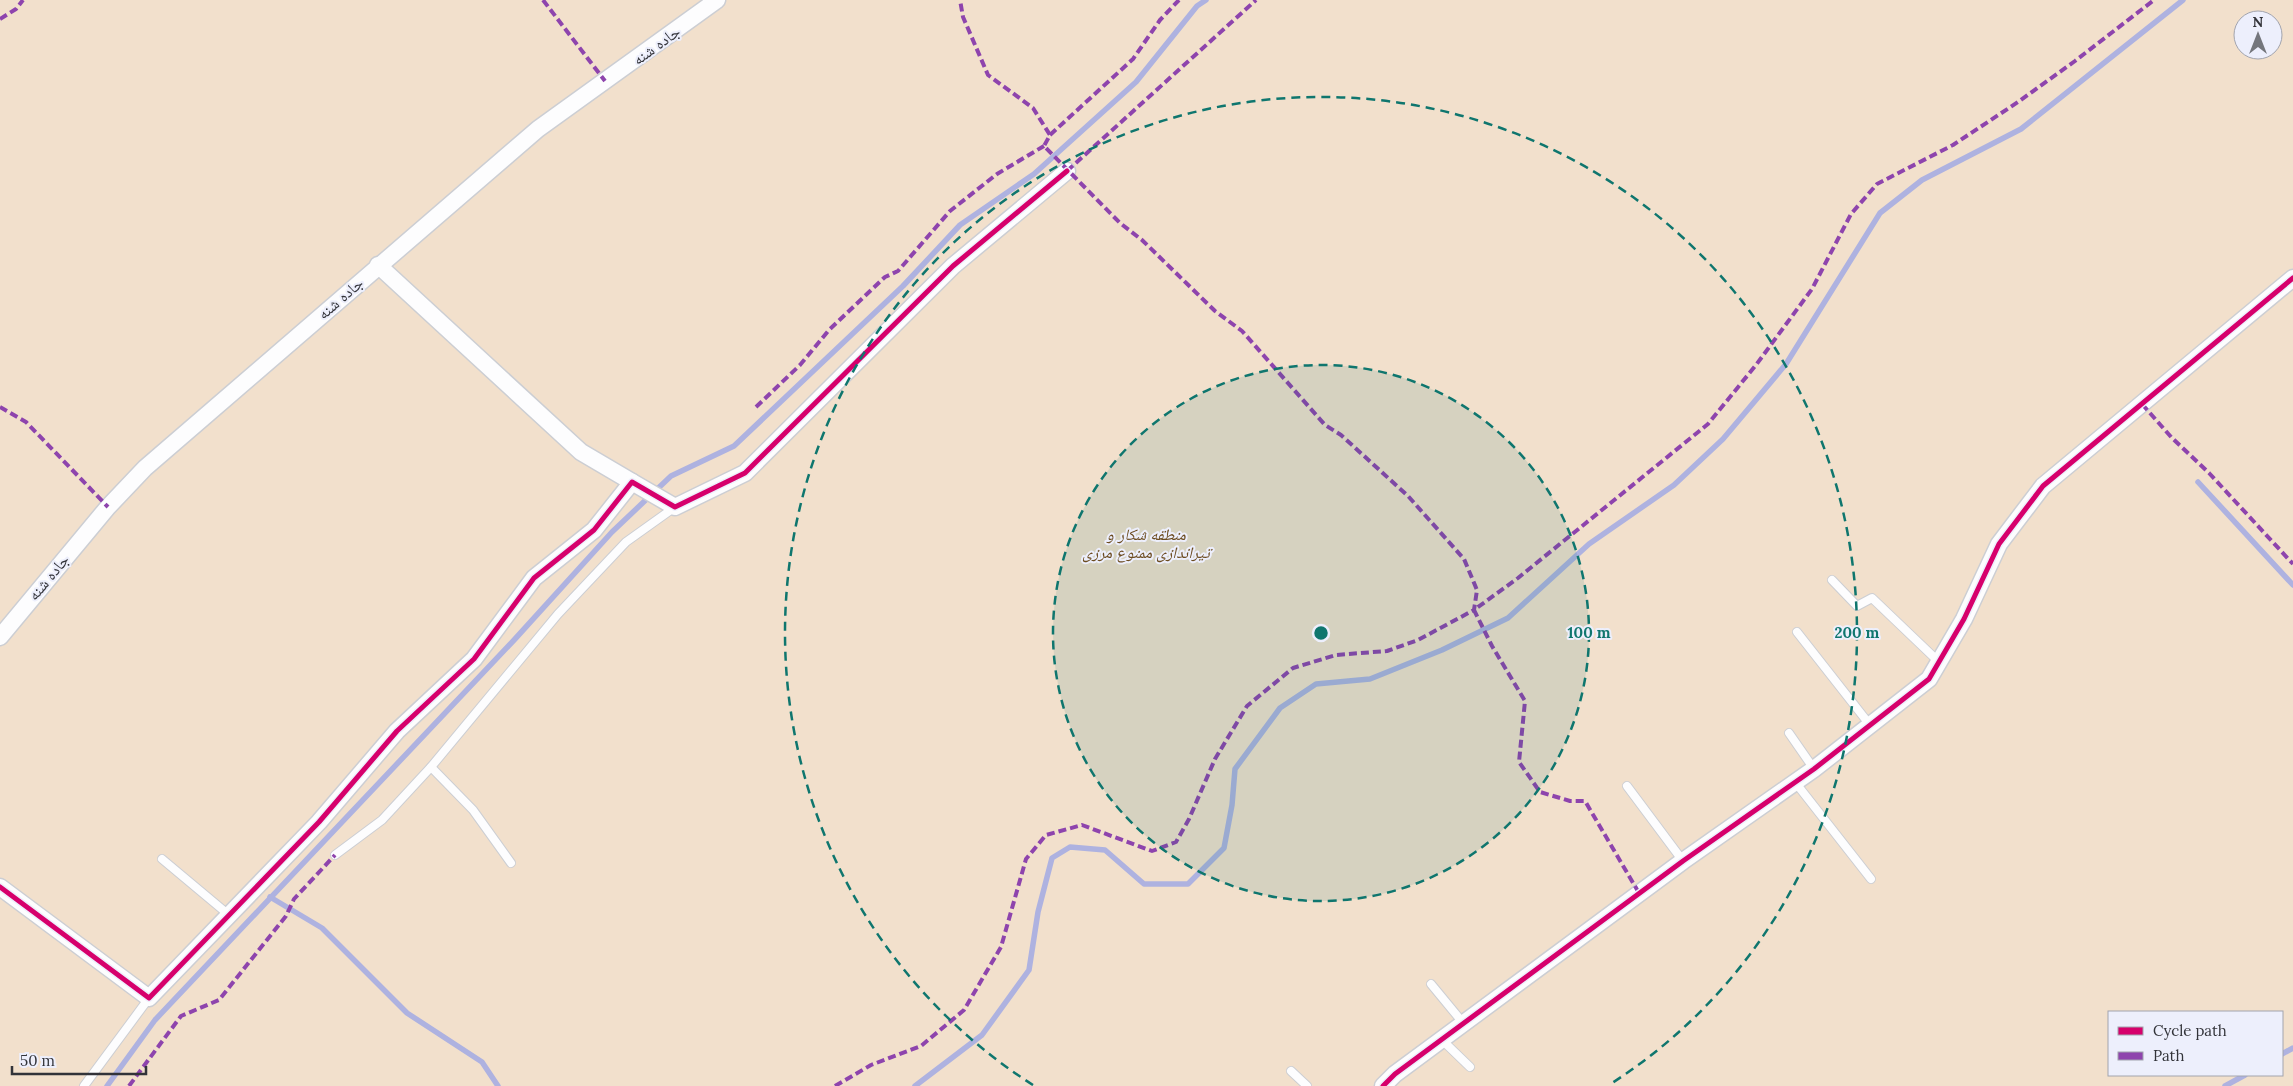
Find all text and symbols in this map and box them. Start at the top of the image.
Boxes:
north arrow [2233,10,2283,60]
text: N [2253,13,2264,31]
street label: جاده شنه [628,21,684,69]
street label: جاده شنه [313,273,367,323]
park label: منطقه شکار و تیراندازی ممنوع مرزی [1082,524,1213,563]
street label: جاده شنه [23,550,73,604]
text: 100 m [1568,623,1611,642]
text: 200 m [1835,623,1880,642]
centre of rings [1312,624,1330,642]
legend [2108,1011,2283,1076]
text: Cycle path [2153,1021,2227,1040]
scale bar [12,1044,146,1076]
text: Path [2153,1046,2184,1065]
text: 50 m [20,1051,55,1070]

